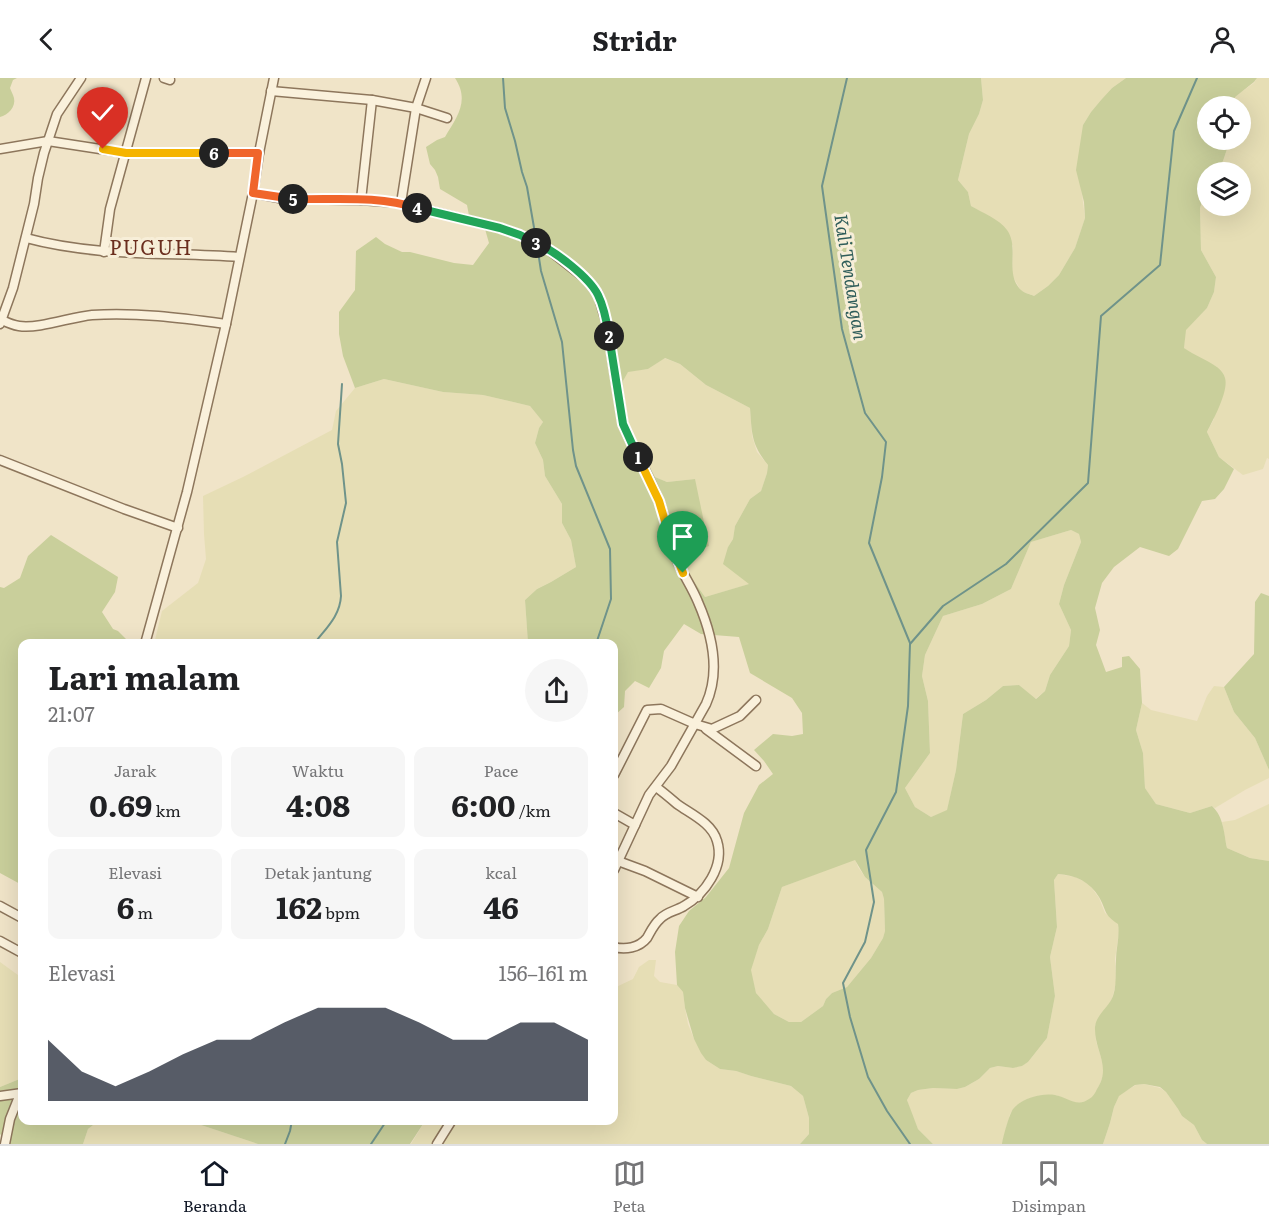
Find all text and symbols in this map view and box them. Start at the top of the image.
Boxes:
text: Stridr [592,19,677,59]
icon: back [30,23,63,56]
icon: person [1206,23,1239,56]
pin [77,87,128,149]
icon: check [86,96,119,129]
map controls [1197,96,1251,216]
button: locate [1197,96,1251,150]
pin: 6 [199,138,229,168]
text: 6 [209,141,219,165]
button: layers [1197,162,1251,216]
pin: 5 [278,184,308,214]
text: 5 [289,187,297,211]
pin: 4 [402,193,432,223]
text: 4 [412,196,422,220]
water label: Kali Tendangan [828,212,875,342]
pin: 3 [521,228,551,258]
district label: PUGUH [109,231,193,261]
text: 3 [532,231,540,255]
pin: 2 [594,321,624,351]
text: 2 [605,324,613,348]
pin: 1 [623,442,653,472]
text: 1 [635,445,641,469]
pin [657,511,708,573]
icon: arrive [666,520,699,553]
text: Lari malam [48,651,240,700]
button: share [525,659,588,722]
text: 21:07 [48,698,95,728]
text: Jarak [114,758,156,782]
text: Waktu [292,758,344,782]
text: Pace [484,758,518,782]
text: 0.69 [89,782,152,826]
text: 4:08 [286,782,350,826]
text: 6:00 [451,782,516,826]
text: km [152,798,181,822]
text: /km [516,798,551,822]
text: Elevasi [108,860,162,884]
text: Detak jantung [264,860,372,884]
text: kcal [485,860,517,884]
text: 6 [117,884,134,928]
text: 162 [276,884,322,928]
text: 46 [483,884,519,928]
text: m [134,900,153,924]
text: bpm [322,900,360,924]
text: Elevasi [48,957,115,987]
text: 156–161 m [499,957,588,987]
tab: Beranda [183,1157,247,1217]
tab: Peta [613,1157,646,1217]
tab: Disimpan [1012,1157,1086,1217]

